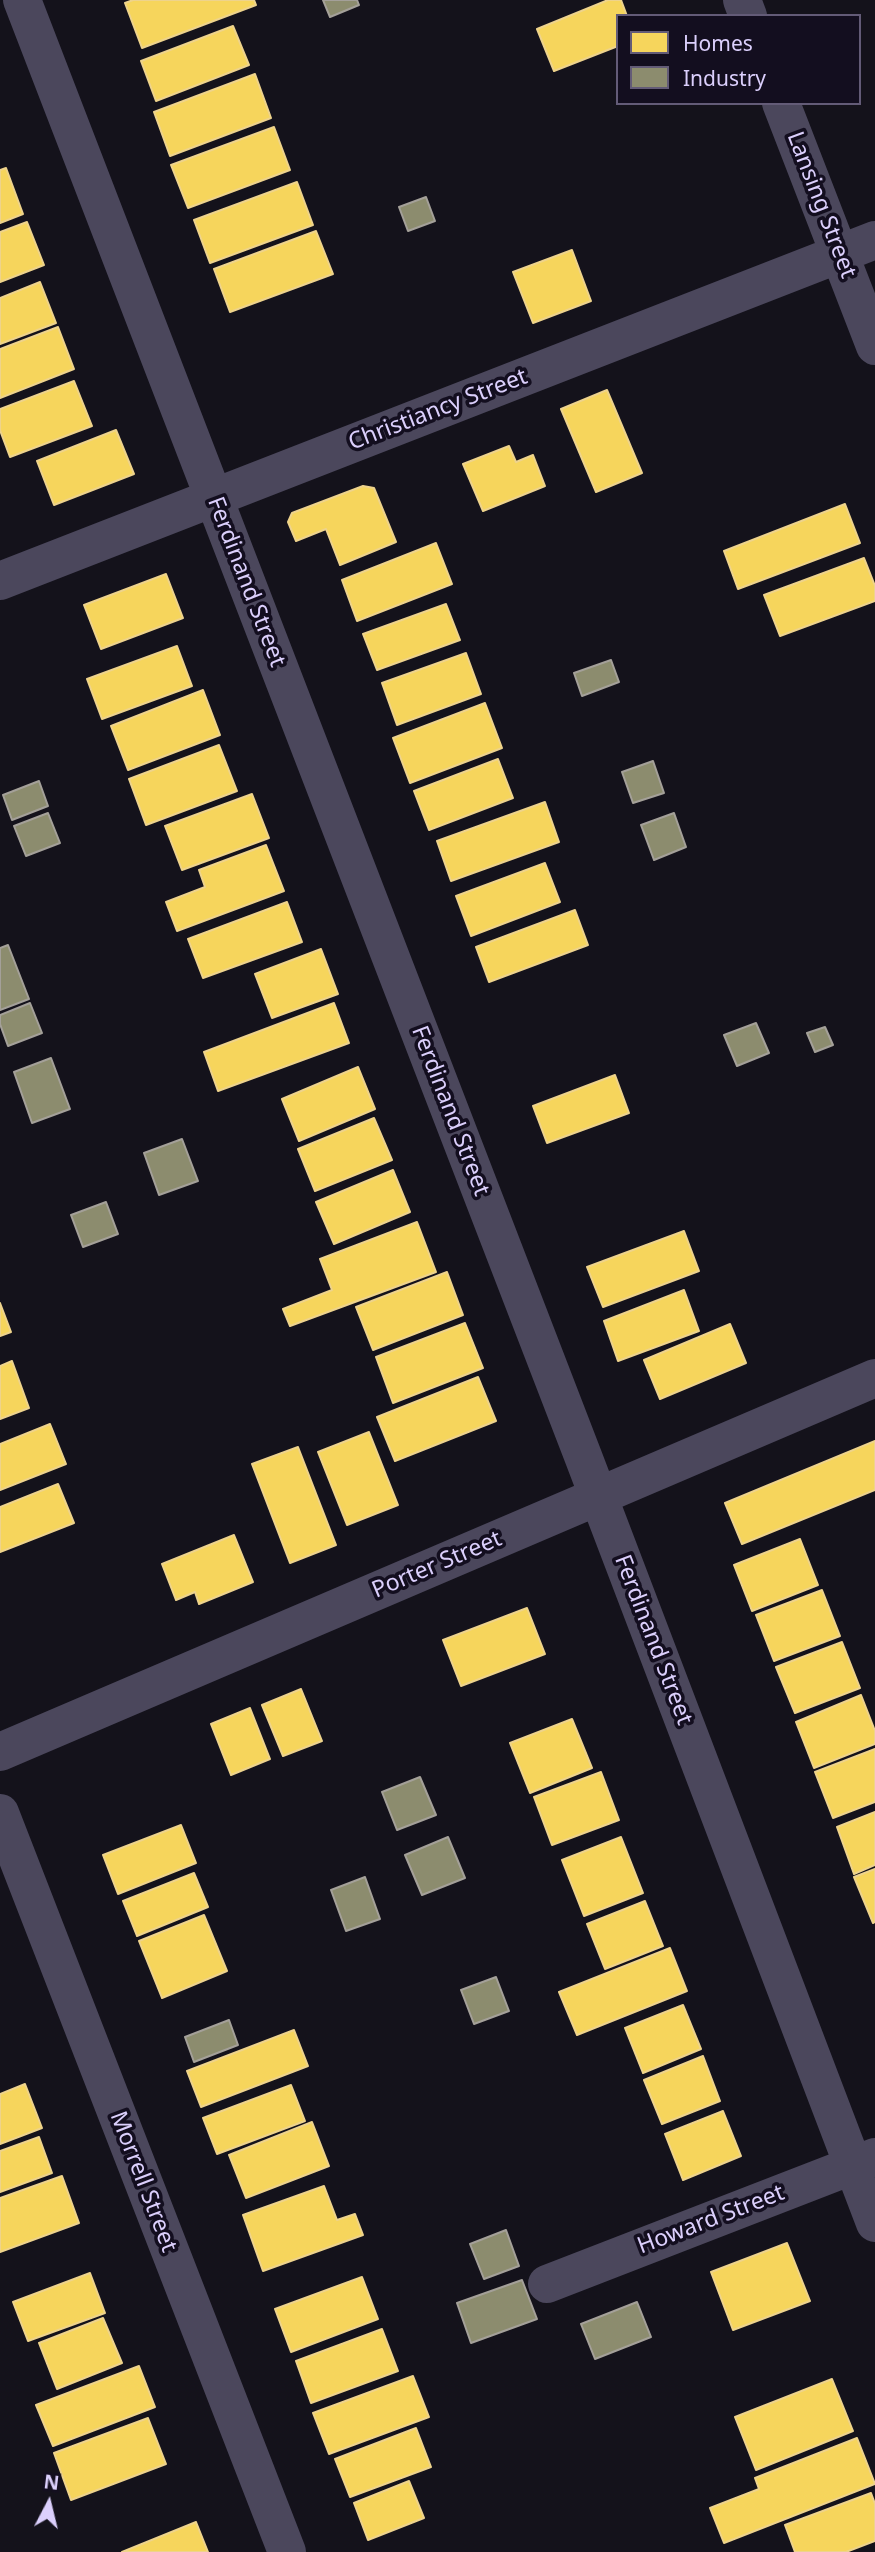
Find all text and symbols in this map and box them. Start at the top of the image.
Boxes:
legend [616,14,861,105]
text: Homes [683,29,753,57]
text: Industry [683,64,766,92]
street label: Lansing Street [780,128,862,282]
street label: Christiancy Street [345,363,531,457]
street label: Ferdinand Street [201,493,291,671]
street label: Ferdinand Street [405,1022,495,1200]
street label: Porter Street [368,1525,506,1605]
street label: Ferdinand Street [608,1551,698,1729]
street label: Morrell Street [104,2108,182,2256]
street label: Howard Street [634,2179,788,2261]
north arrow [14,2468,84,2538]
text: N [42,2468,61,2496]

